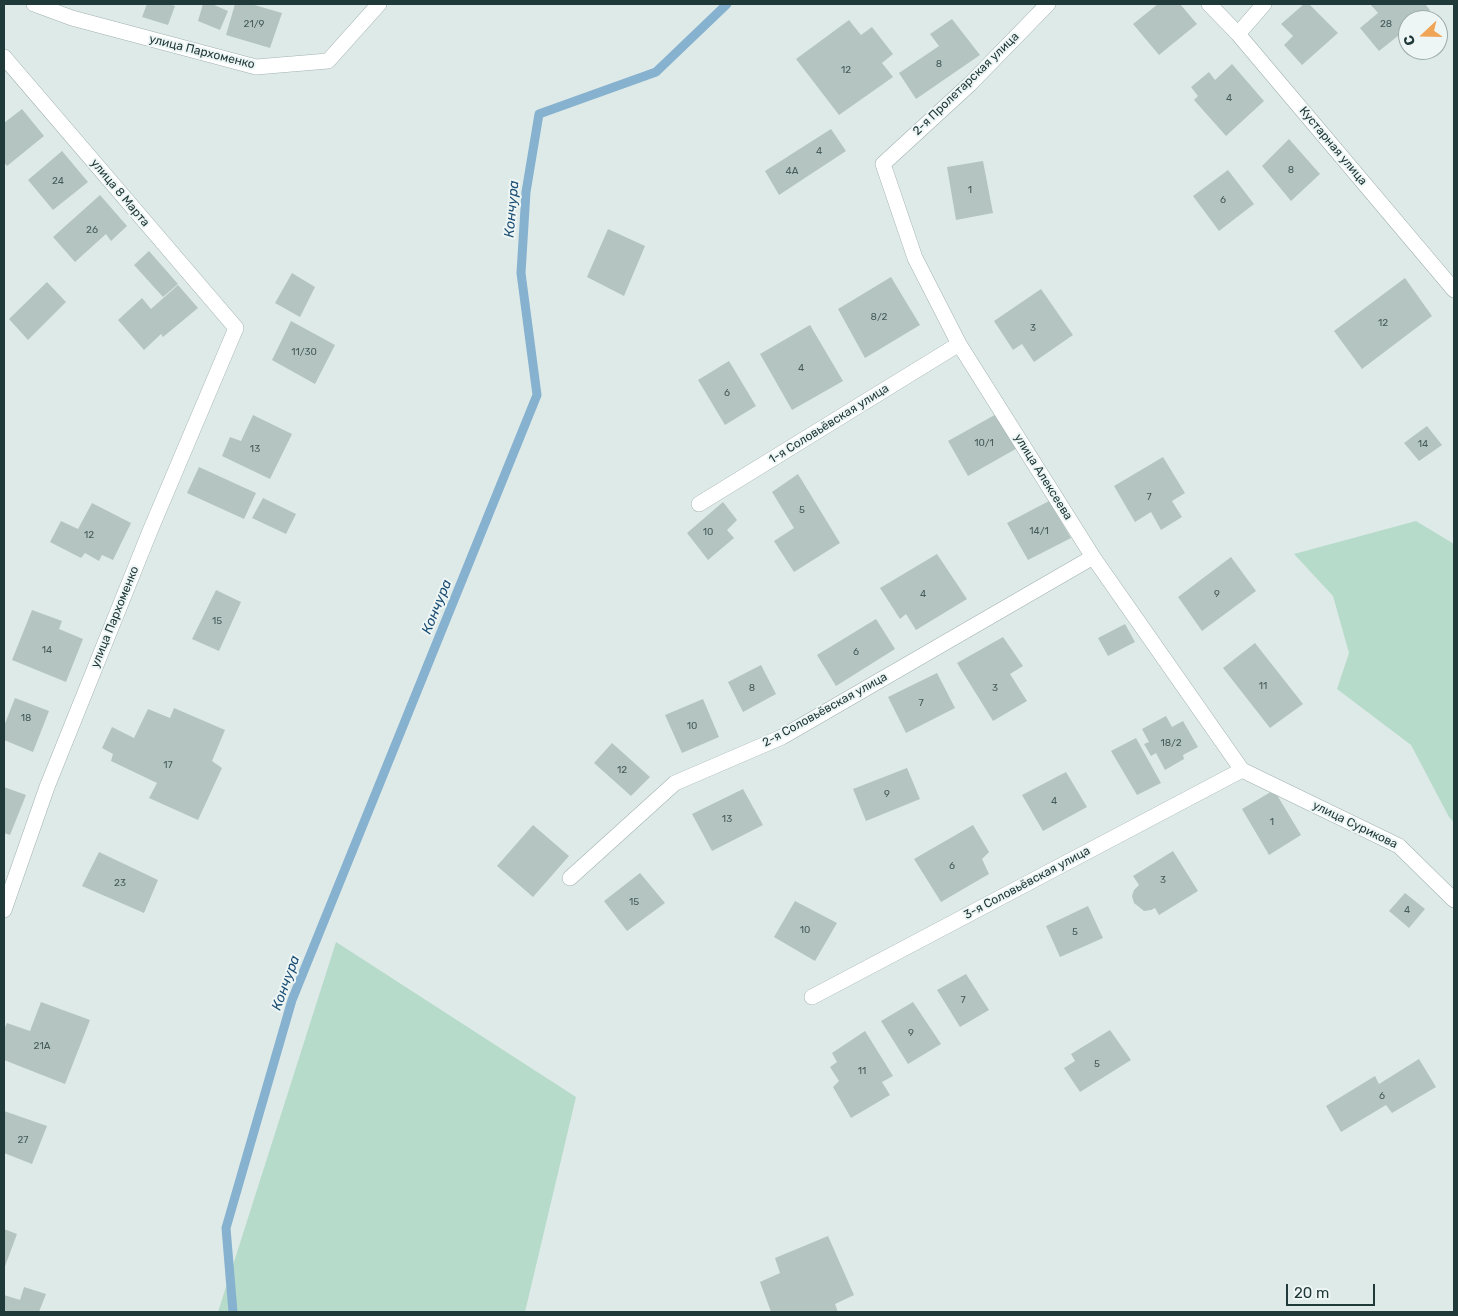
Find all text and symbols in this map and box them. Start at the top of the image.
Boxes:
north arrow [1398,10,1448,60]
house number: 21/9 [244,18,264,30]
house number: 28 [1380,18,1392,30]
street label: 2-я Пролетарская улица [910,30,1022,138]
street label: улица Пархоменко [148,32,256,72]
text: С [1400,33,1419,48]
house number: 8 [936,58,942,70]
house number: 12 [841,64,851,76]
house number: 4 [1226,92,1232,104]
street label: Кустарная улица [1296,104,1370,188]
house number: 4 [816,145,822,157]
street label: улица 8 Марта [87,156,153,230]
house number: 8 [1288,164,1294,176]
house number: 4А [786,165,798,177]
house number: 24 [52,175,64,187]
water label: Кончура [501,180,523,238]
house number: 1 [968,184,972,196]
house number: 6 [1220,194,1226,206]
house number: 26 [86,224,98,236]
house number: 8/2 [871,311,887,323]
house number: 12 [1378,317,1388,329]
house number: 3 [1030,322,1036,334]
house number: 11/30 [291,346,317,358]
house number: 4 [798,362,804,374]
street label: 1-я Соловьёвская улица [766,381,892,467]
house number: 6 [724,387,730,399]
street label: улица Алексеева [1011,431,1075,523]
house number: 10/1 [974,437,994,449]
house number: 14 [1418,438,1428,450]
house number: 13 [250,443,260,455]
house number: 7 [1146,491,1152,503]
house number: 5 [799,504,805,516]
house number: 14/1 [1029,525,1049,537]
house number: 10 [703,526,713,538]
house number: 12 [84,529,94,541]
street label: улица Пархоменко [88,564,142,670]
water label: Кончура [418,577,456,637]
house number: 4 [920,588,926,600]
house number: 9 [1214,588,1220,600]
house number: 15 [212,615,222,627]
house number: 14 [42,644,52,656]
house number: 6 [853,646,859,658]
street label: 2-я Соловьёвская улица [760,670,890,750]
house number: 11 [1259,680,1267,692]
house number: 8 [749,682,755,694]
house number: 3 [992,682,998,694]
house number: 7 [918,697,924,709]
house number: 18 [21,712,31,724]
house number: 10 [687,720,697,732]
house number: 18/2 [1160,737,1182,749]
house number: 17 [163,759,173,771]
house number: 12 [617,764,627,776]
house number: 9 [884,788,890,800]
house number: 4 [1051,795,1057,807]
street label: улица Сурикова [1310,798,1400,852]
house number: 13 [722,813,732,825]
house number: 1 [1270,816,1274,828]
street label: 3-я Соловьёвская улица [961,844,1093,922]
house number: 6 [949,860,955,872]
house number: 3 [1160,874,1166,886]
house number: 23 [114,877,126,889]
house number: 15 [629,896,639,908]
house number: 4 [1404,904,1410,916]
house number: 10 [800,924,810,936]
house number: 5 [1072,926,1078,938]
water label: Кончура [268,953,304,1013]
house number: 7 [960,994,966,1006]
house number: 9 [908,1027,914,1039]
house number: 21А [34,1040,50,1052]
house number: 5 [1094,1058,1100,1070]
house number: 11 [858,1065,866,1077]
house number: 6 [1379,1090,1385,1102]
house number: 27 [18,1134,28,1146]
scale bar [1288,1274,1377,1306]
text: 20 m [1294,1284,1329,1302]

